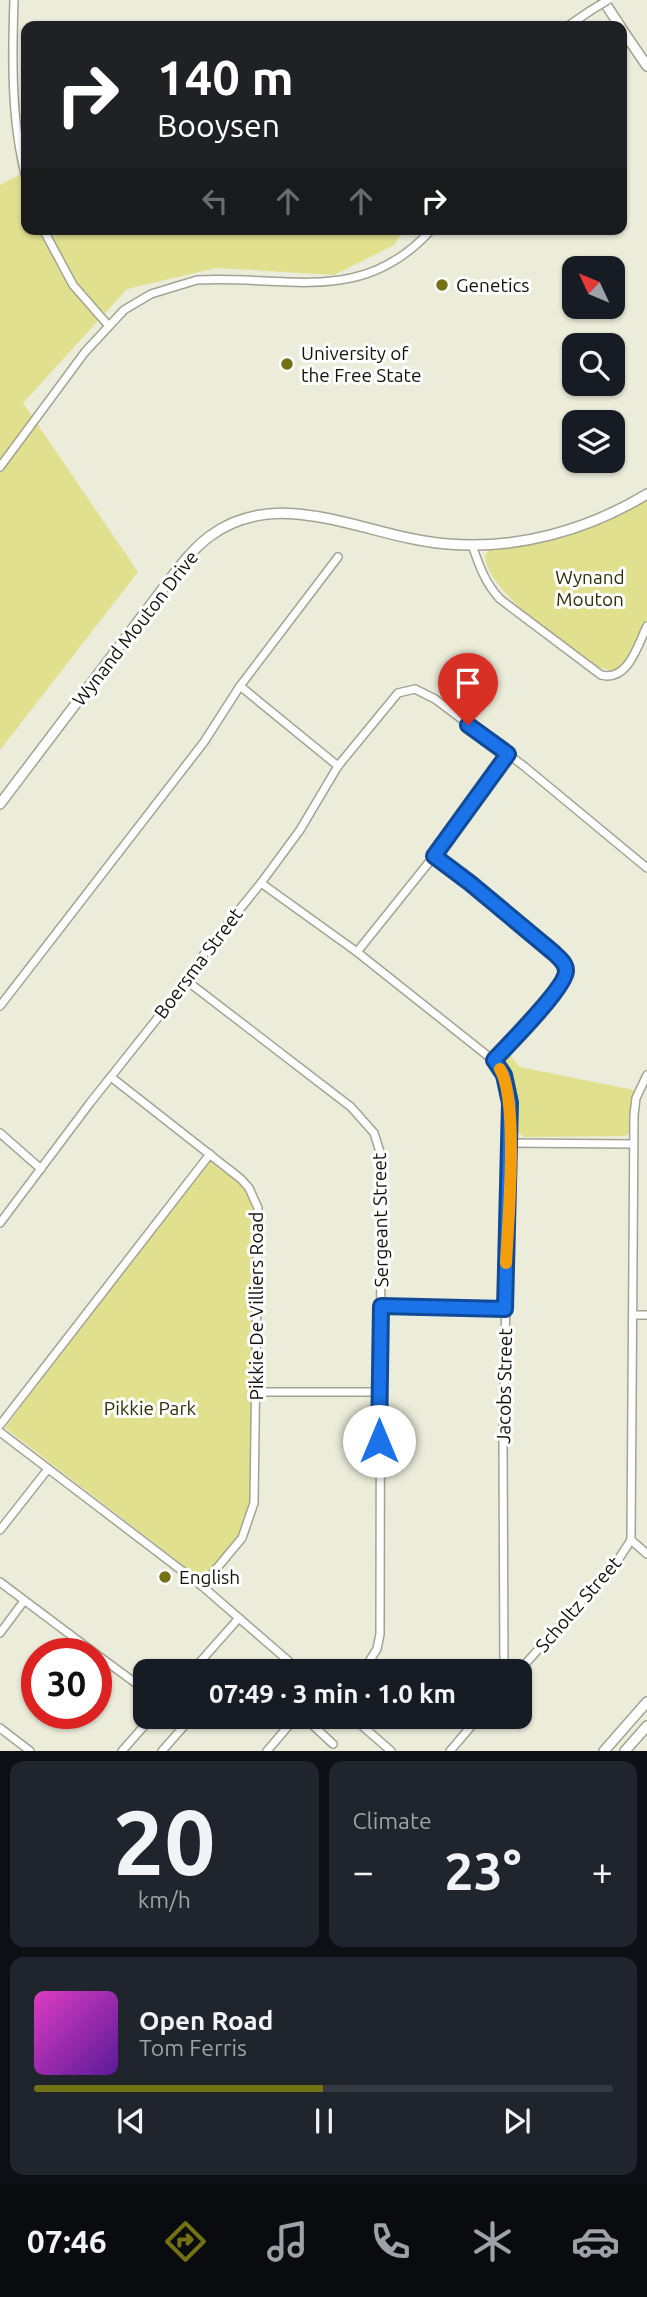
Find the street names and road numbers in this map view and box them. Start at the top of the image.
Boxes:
street label: Wynand Mouton Drive [68,546,202,710]
street label: Boersma Street [149,903,247,1023]
street label: Sergeant Street [368,1152,392,1287]
street label: Pikkie De Villiers Road [245,1212,267,1400]
street label: Jacobs Street [492,1327,516,1444]
street label: Scholtz Street [531,1551,626,1656]

